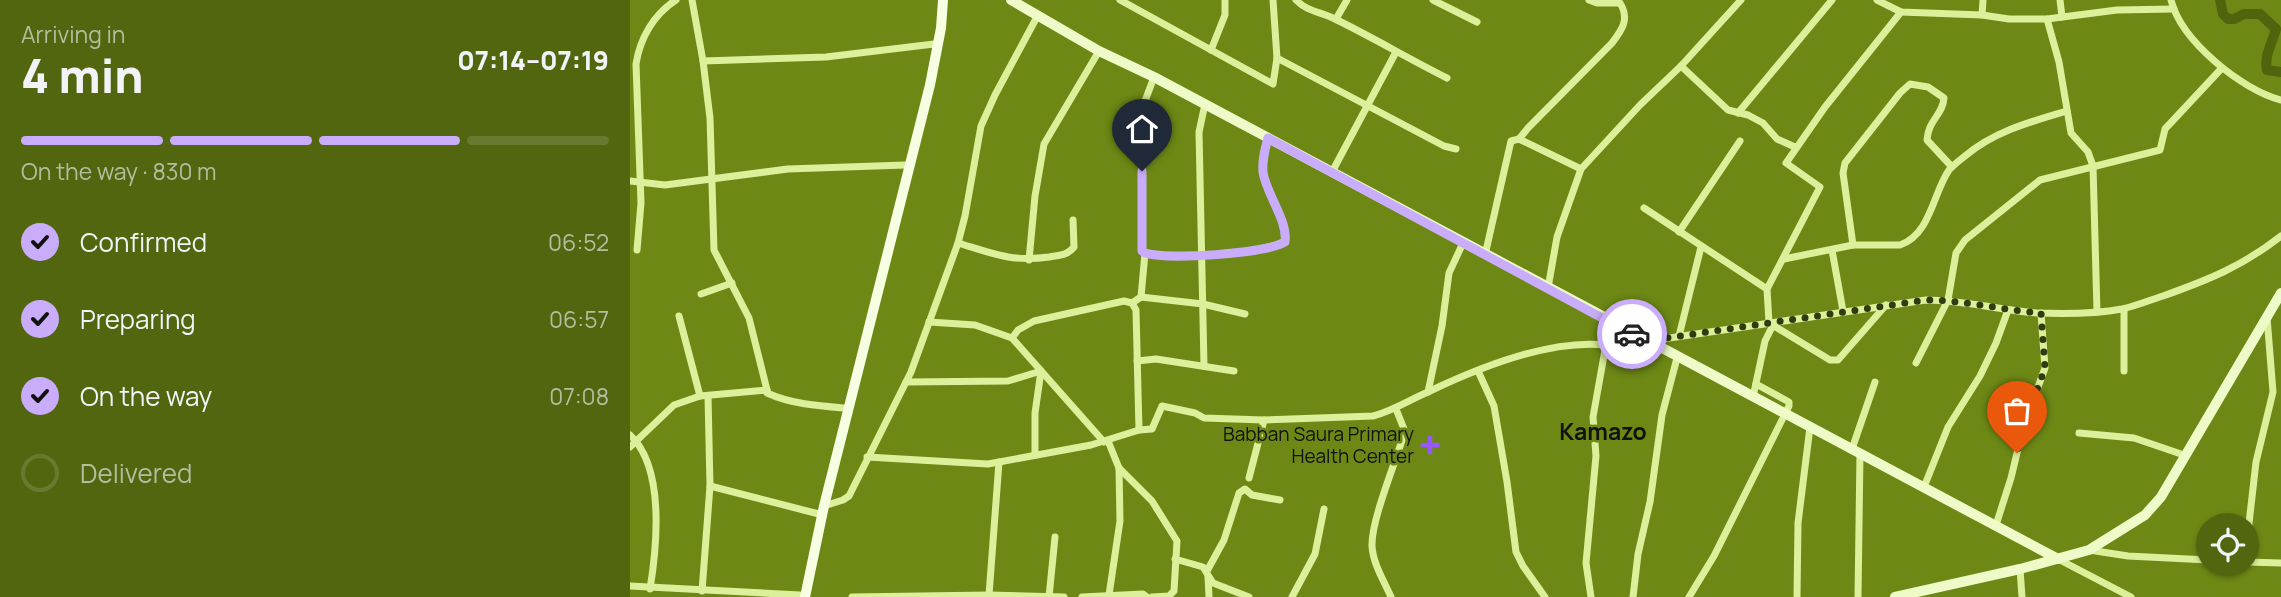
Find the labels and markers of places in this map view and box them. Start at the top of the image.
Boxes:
pin [1112,99,1172,171]
pin [1987,381,2047,453]
place label: Babban Saura Primary Health Center [1223,421,1414,469]
marker: Babban Saura Primary Health Center [1420,435,1440,455]

